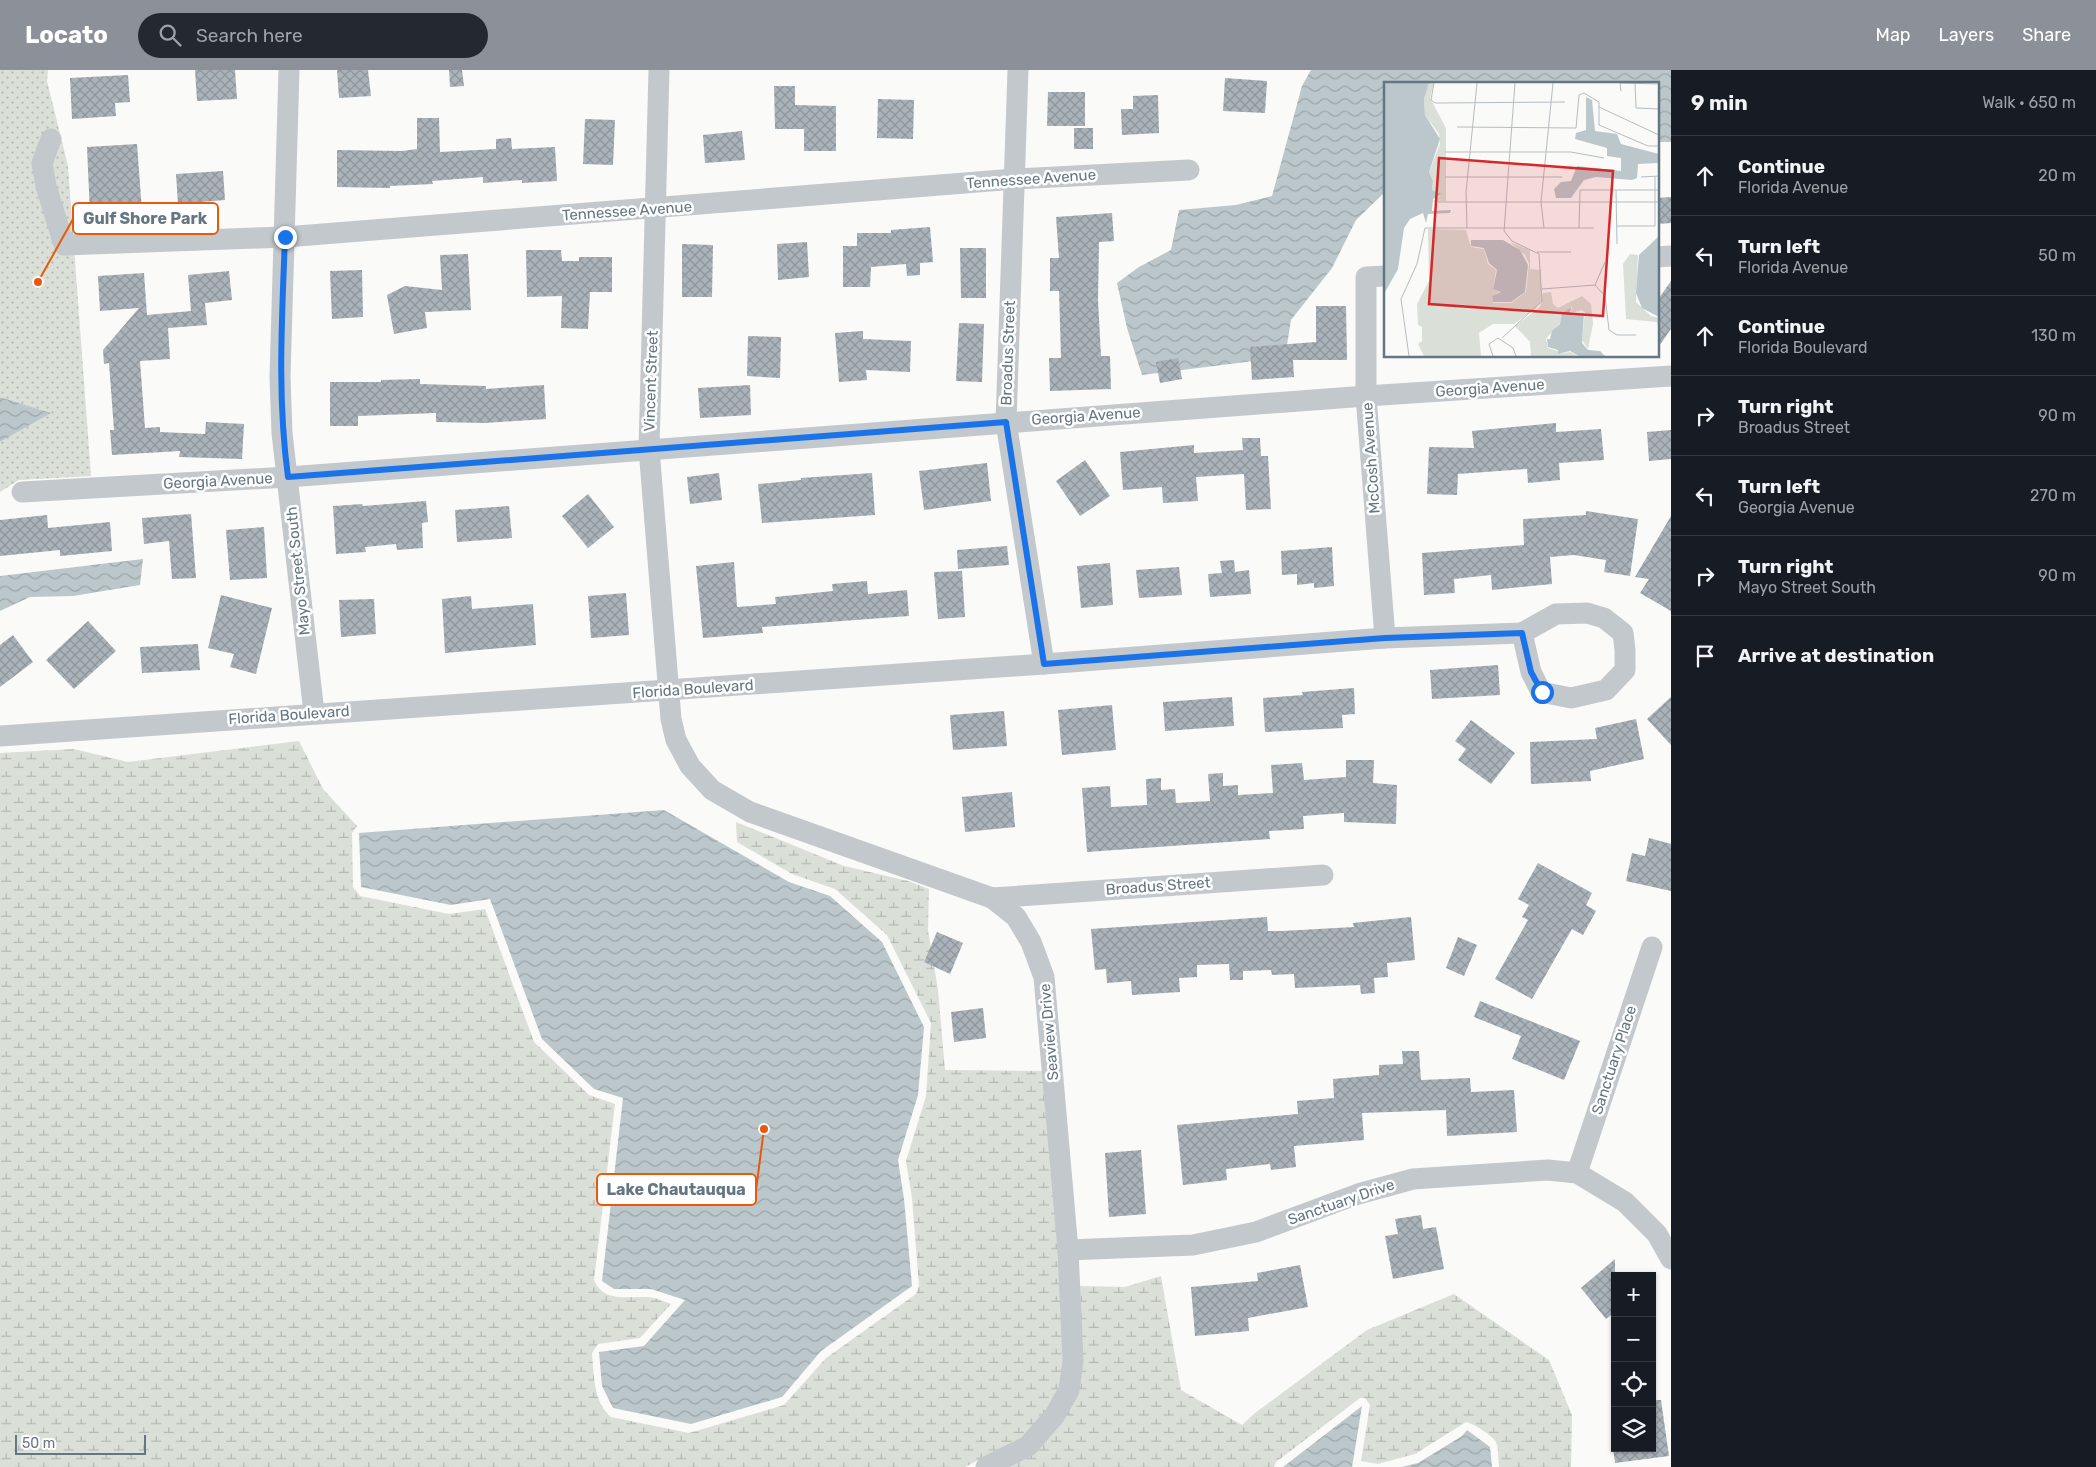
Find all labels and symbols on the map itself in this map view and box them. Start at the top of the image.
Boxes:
inset map [1384,82,1658,358]
street label: Tennessee Avenue [965,165,1097,193]
street label: Tennessee Avenue [561,197,693,225]
callout: Gulf Shore Park [73,203,218,234]
text: Gulf Shore Park [83,209,208,228]
route end [274,226,297,249]
street label: Broadus Street [997,300,1019,406]
street label: Vincent Street [640,330,662,432]
street label: Georgia Avenue [1435,375,1545,401]
street label: McCosh Avenue [1358,402,1384,514]
street label: Georgia Avenue [1031,403,1141,429]
street label: Georgia Avenue [163,469,273,493]
street label: Mayo Street South [282,506,314,636]
street label: Florida Boulevard [632,676,754,702]
route start [1531,681,1554,704]
street label: Florida Boulevard [228,702,350,728]
street label: Broadus Street [1105,873,1211,899]
street label: Seaview Drive [1036,983,1062,1081]
street label: Sanctuary Place [1588,1003,1640,1117]
callout: Lake Chautauqua [597,1174,756,1205]
street label: Sanctuary Drive [1285,1175,1397,1229]
text: Lake Chautauqua [606,1180,746,1199]
scale bar [15,1432,146,1455]

